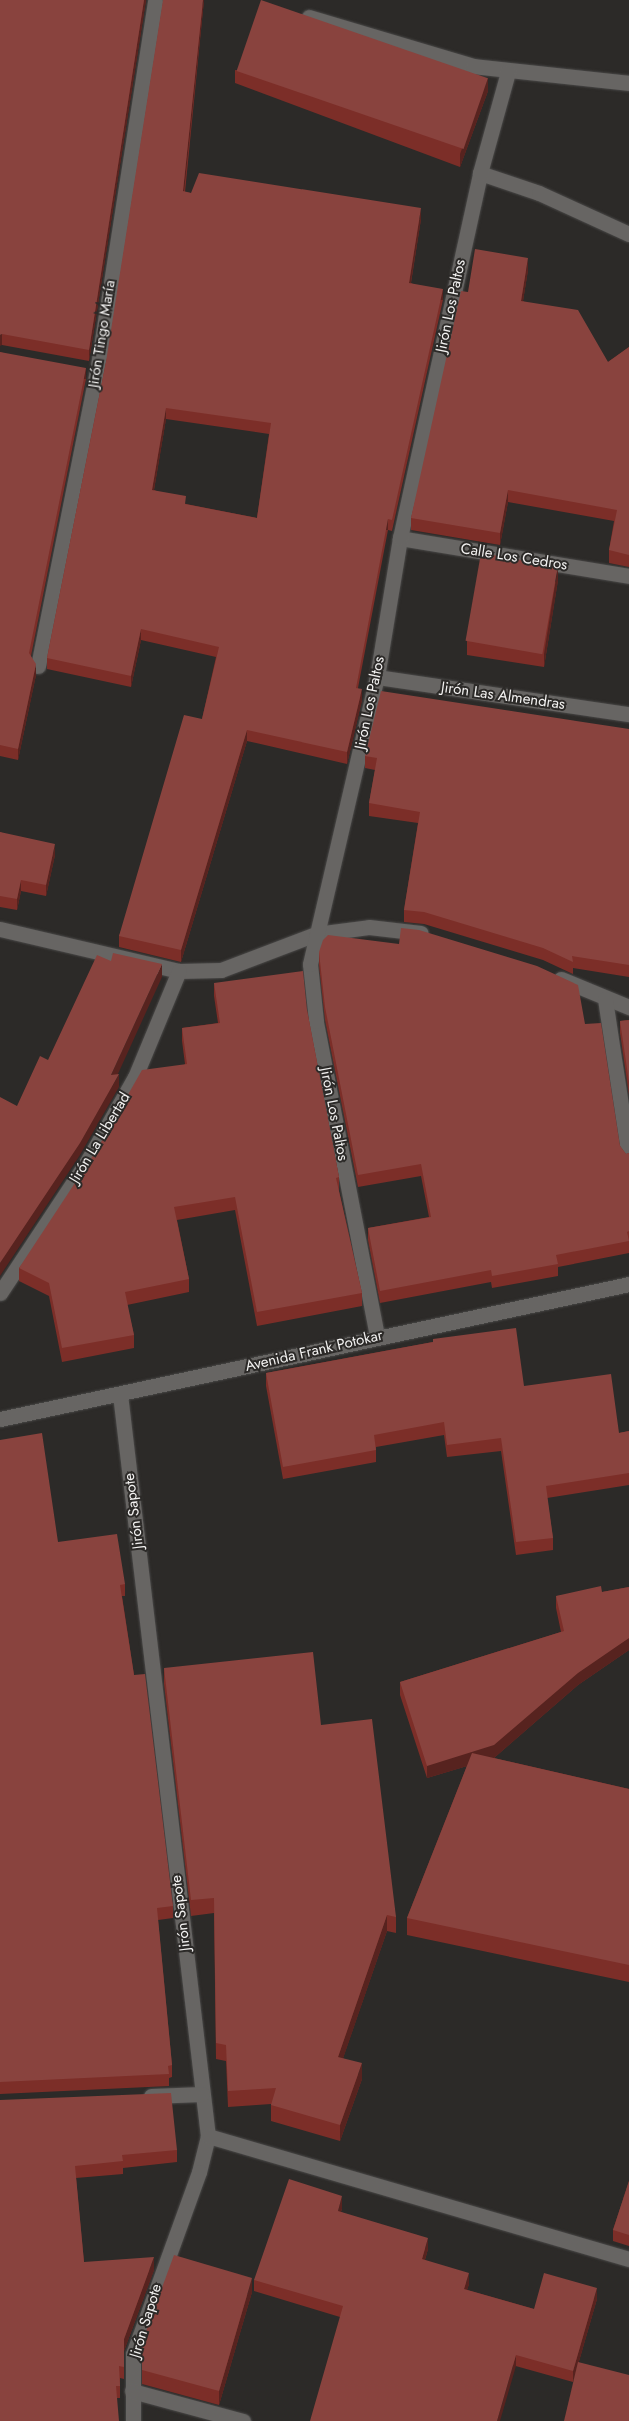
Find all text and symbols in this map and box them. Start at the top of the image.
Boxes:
street label: Jirón Los Paltos [432,258,470,354]
street label: Jirón Tingo María [85,279,119,389]
street label: Calle Los Cedros [459,540,569,574]
street label: Jirón Los Paltos [351,655,389,751]
street label: Jirón Las Almendras [440,678,566,714]
street label: Jirón Los Paltos [316,1066,352,1162]
street label: Jirón La Libertad [66,1089,134,1187]
street label: Avenida Frank Potokar [244,1326,384,1376]
street label: Jirón Sapote [120,1472,148,1550]
street label: Jirón Sapote [167,1874,195,1952]
street label: Jirón Sapote [126,2282,166,2360]

